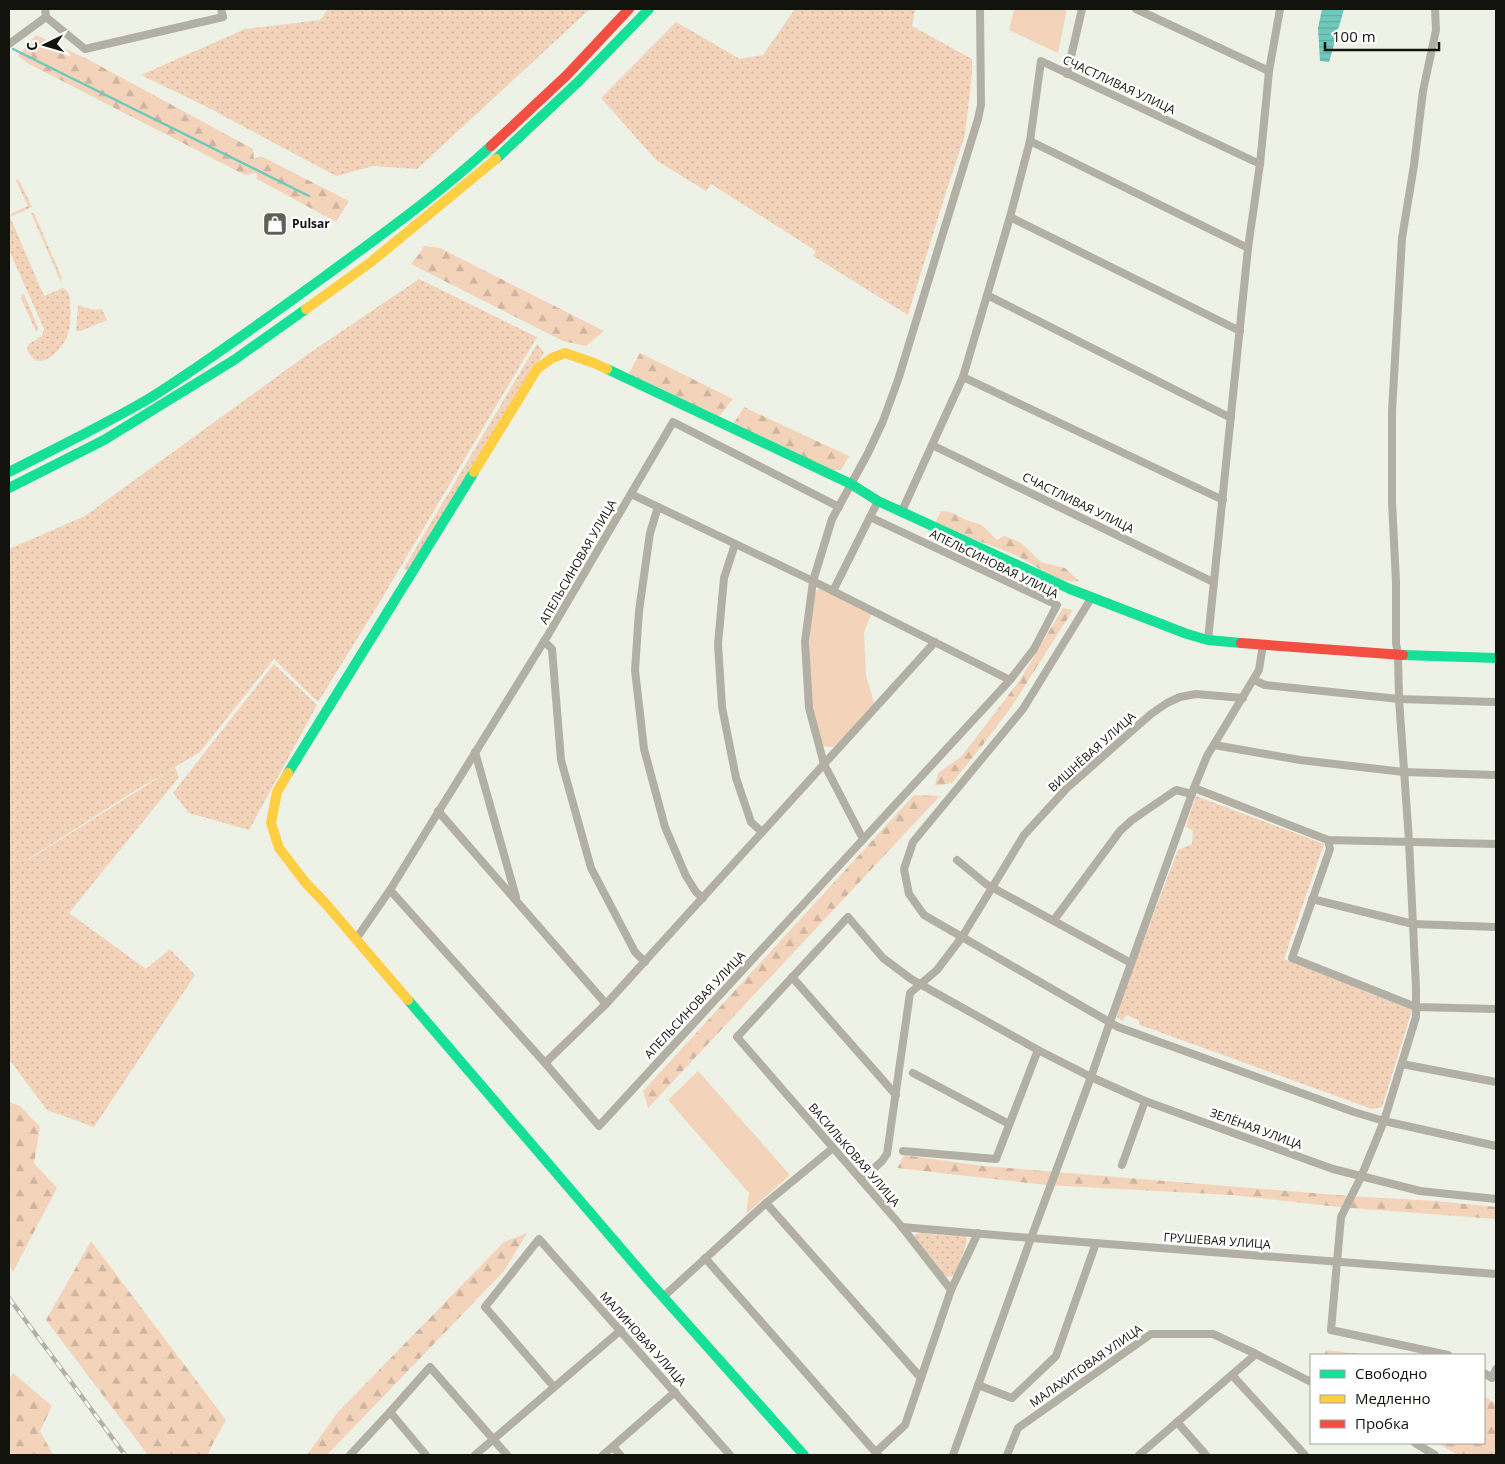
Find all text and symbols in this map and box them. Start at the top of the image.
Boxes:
north arrow [20,20,70,70]
scale bar [1325,20,1439,52]
text: 100 m [1332,26,1376,46]
text: С [22,41,41,51]
street label: СЧАСТЛИВАЯ УЛИЦА [1060,51,1179,118]
shop icon: Pulsar [262,211,288,237]
place label: Pulsar [292,215,330,232]
street label: СЧАСТЛИВАЯ УЛИЦА [1019,468,1137,537]
street label: АПЕЛЬСИНОВАЯ УЛИЦА [535,496,620,627]
street label: АПЕЛЬСИНОВАЯ УЛИЦА [927,525,1062,602]
street label: ВИШНЁВАЯ УЛИЦА [1044,707,1139,795]
street label: АПЕЛЬСИНОВАЯ УЛИЦА [640,947,749,1062]
street label: ВАСИЛЬКОВАЯ УЛИЦА [805,1099,904,1210]
street label: ЗЕЛЁНАЯ УЛИЦА [1208,1104,1305,1153]
street label: ГРУШЕВАЯ УЛИЦА [1163,1228,1272,1253]
street label: МАЛИНОВАЯ УЛИЦА [596,1288,691,1390]
street label: МАЛАХИТОВАЯ УЛИЦА [1026,1320,1146,1411]
legend [1310,1354,1485,1444]
text: Свободно [1355,1363,1427,1383]
text: Медленно [1355,1388,1431,1408]
text: Пробка [1355,1413,1409,1433]

